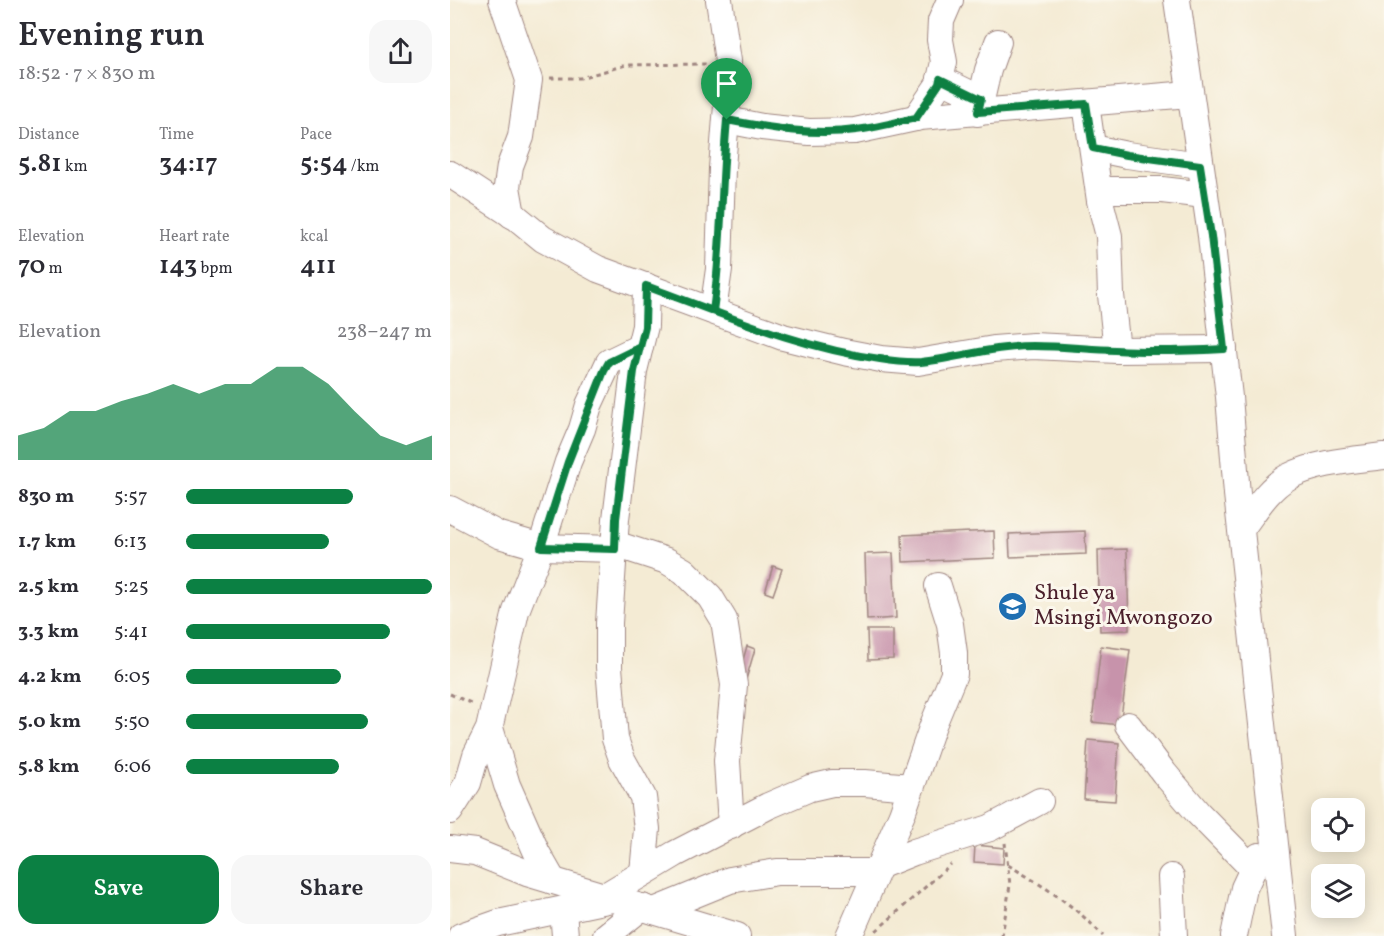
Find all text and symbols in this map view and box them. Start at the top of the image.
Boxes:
text: Evening run [18,14,205,60]
button: share [369,20,432,83]
pin [701,58,752,120]
text: 18:52 · 7 × 830 m [18,60,155,88]
icon: arrive [710,67,743,100]
text: Distance [18,124,79,146]
text: Time [159,124,194,146]
text: Pace [300,124,332,146]
text: 5.81 [18,146,62,182]
text: 34:17 [159,146,218,182]
text: 5:54 [300,146,348,182]
text: km [62,156,88,178]
text: /km [348,156,380,178]
text: Elevation [18,226,85,248]
text: Heart rate [159,226,230,248]
text: kcal [300,226,328,248]
text: 70 [18,248,45,284]
text: 143 [159,248,197,284]
text: 411 [300,248,336,284]
text: m [45,258,63,280]
text: bpm [197,258,233,280]
text: Elevation [18,318,101,346]
text: 238–247 m [337,318,432,346]
text: 830 m [18,483,74,511]
text: 5:57 [114,483,148,511]
text: 1.7 km [18,528,76,556]
text: 6:13 [114,528,147,556]
text: 2.5 km [18,573,79,601]
text: 5:25 [114,573,149,601]
place label: Shule ya Msingi Mwongozo [1034,578,1213,634]
school or university icon: Shule ya Msingi Mwongozo [997,590,1029,622]
text: 3.3 km [18,618,79,646]
text: 5:41 [114,618,148,646]
text: 4.2 km [18,663,82,691]
text: 6:05 [114,663,150,691]
text: 5.0 km [18,708,81,736]
text: 5:50 [114,708,150,736]
text: 5.8 km [18,753,80,781]
text: 6:06 [114,753,151,781]
map controls [1311,798,1365,918]
button: locate [1311,798,1365,852]
button: Save [18,855,219,924]
button: Share [231,855,432,924]
button: layers [1311,864,1365,918]

